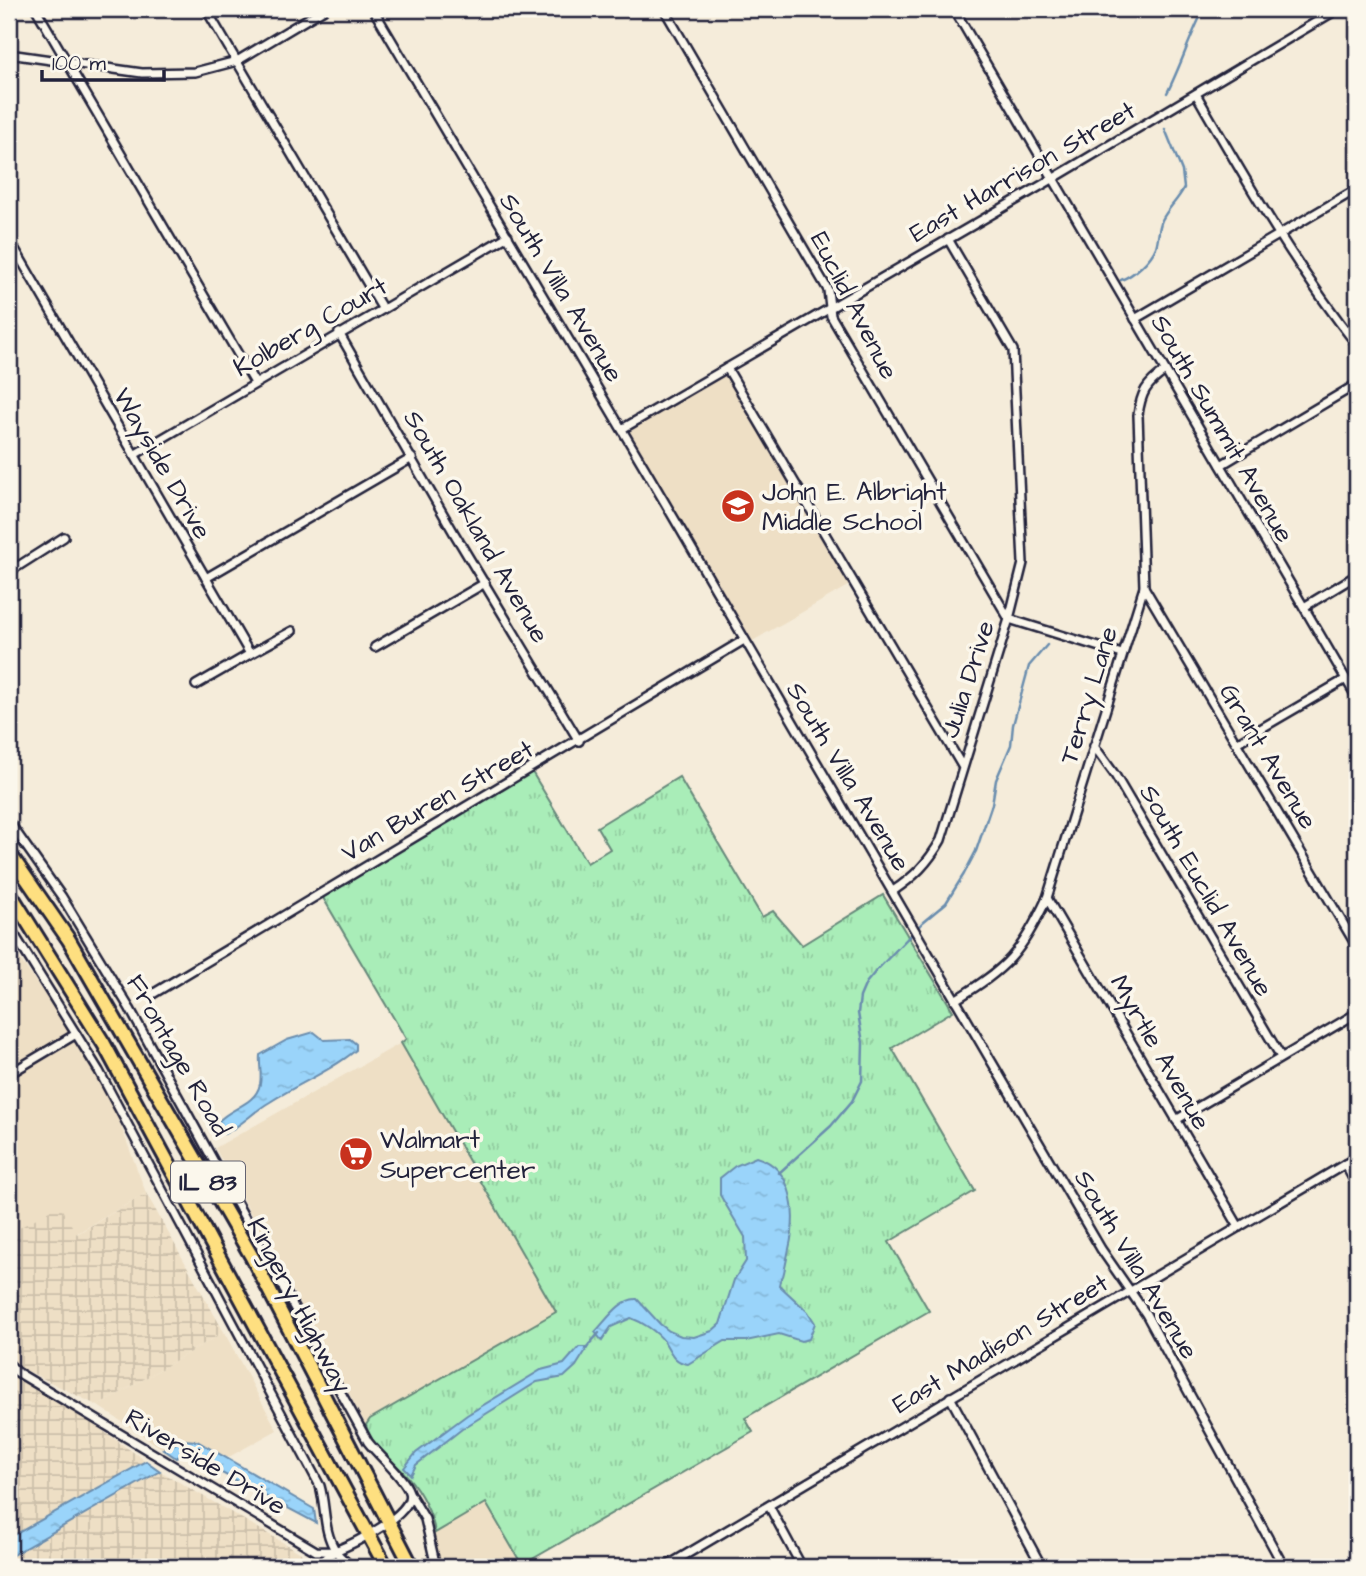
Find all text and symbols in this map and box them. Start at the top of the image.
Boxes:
scale bar [42,38,164,82]
text: 100 m [52,49,107,78]
street label: East Harrison Street [903,92,1143,251]
street label: South Villa Avenue [490,186,632,389]
street label: Euclid Avenue [801,225,907,385]
street label: Kolberg Court [227,268,396,387]
street label: South Summit Avenue [1142,308,1302,549]
street label: Wayside Drive [102,381,220,547]
street label: South Oakland Avenue [395,403,558,650]
place label: John E. Albright Middle School [762,474,947,540]
school or university icon: John E. Albright Middle School [719,487,757,525]
street label: Julia Drive [932,616,1004,743]
street label: Terry Lane [1051,622,1129,769]
street label: South Villa Avenue [777,675,919,878]
street label: Grant Avenue [1210,677,1326,836]
street label: Van Buren Street [335,731,541,871]
street label: South Euclid Avenue [1131,778,1282,1003]
street label: Frontage Road [115,968,239,1144]
street label: Myrtle Avenue [1099,968,1219,1138]
place label: Walmart Supercenter [380,1122,535,1188]
supermarket icon: Walmart Supercenter [337,1135,375,1173]
road number: IL 83 [171,1162,245,1202]
street label: South Villa Avenue [1065,1163,1207,1366]
street label: Kingery Highway [236,1212,360,1400]
street label: East Madison Street [886,1265,1116,1423]
street label: Riverside Drive [118,1400,293,1524]

